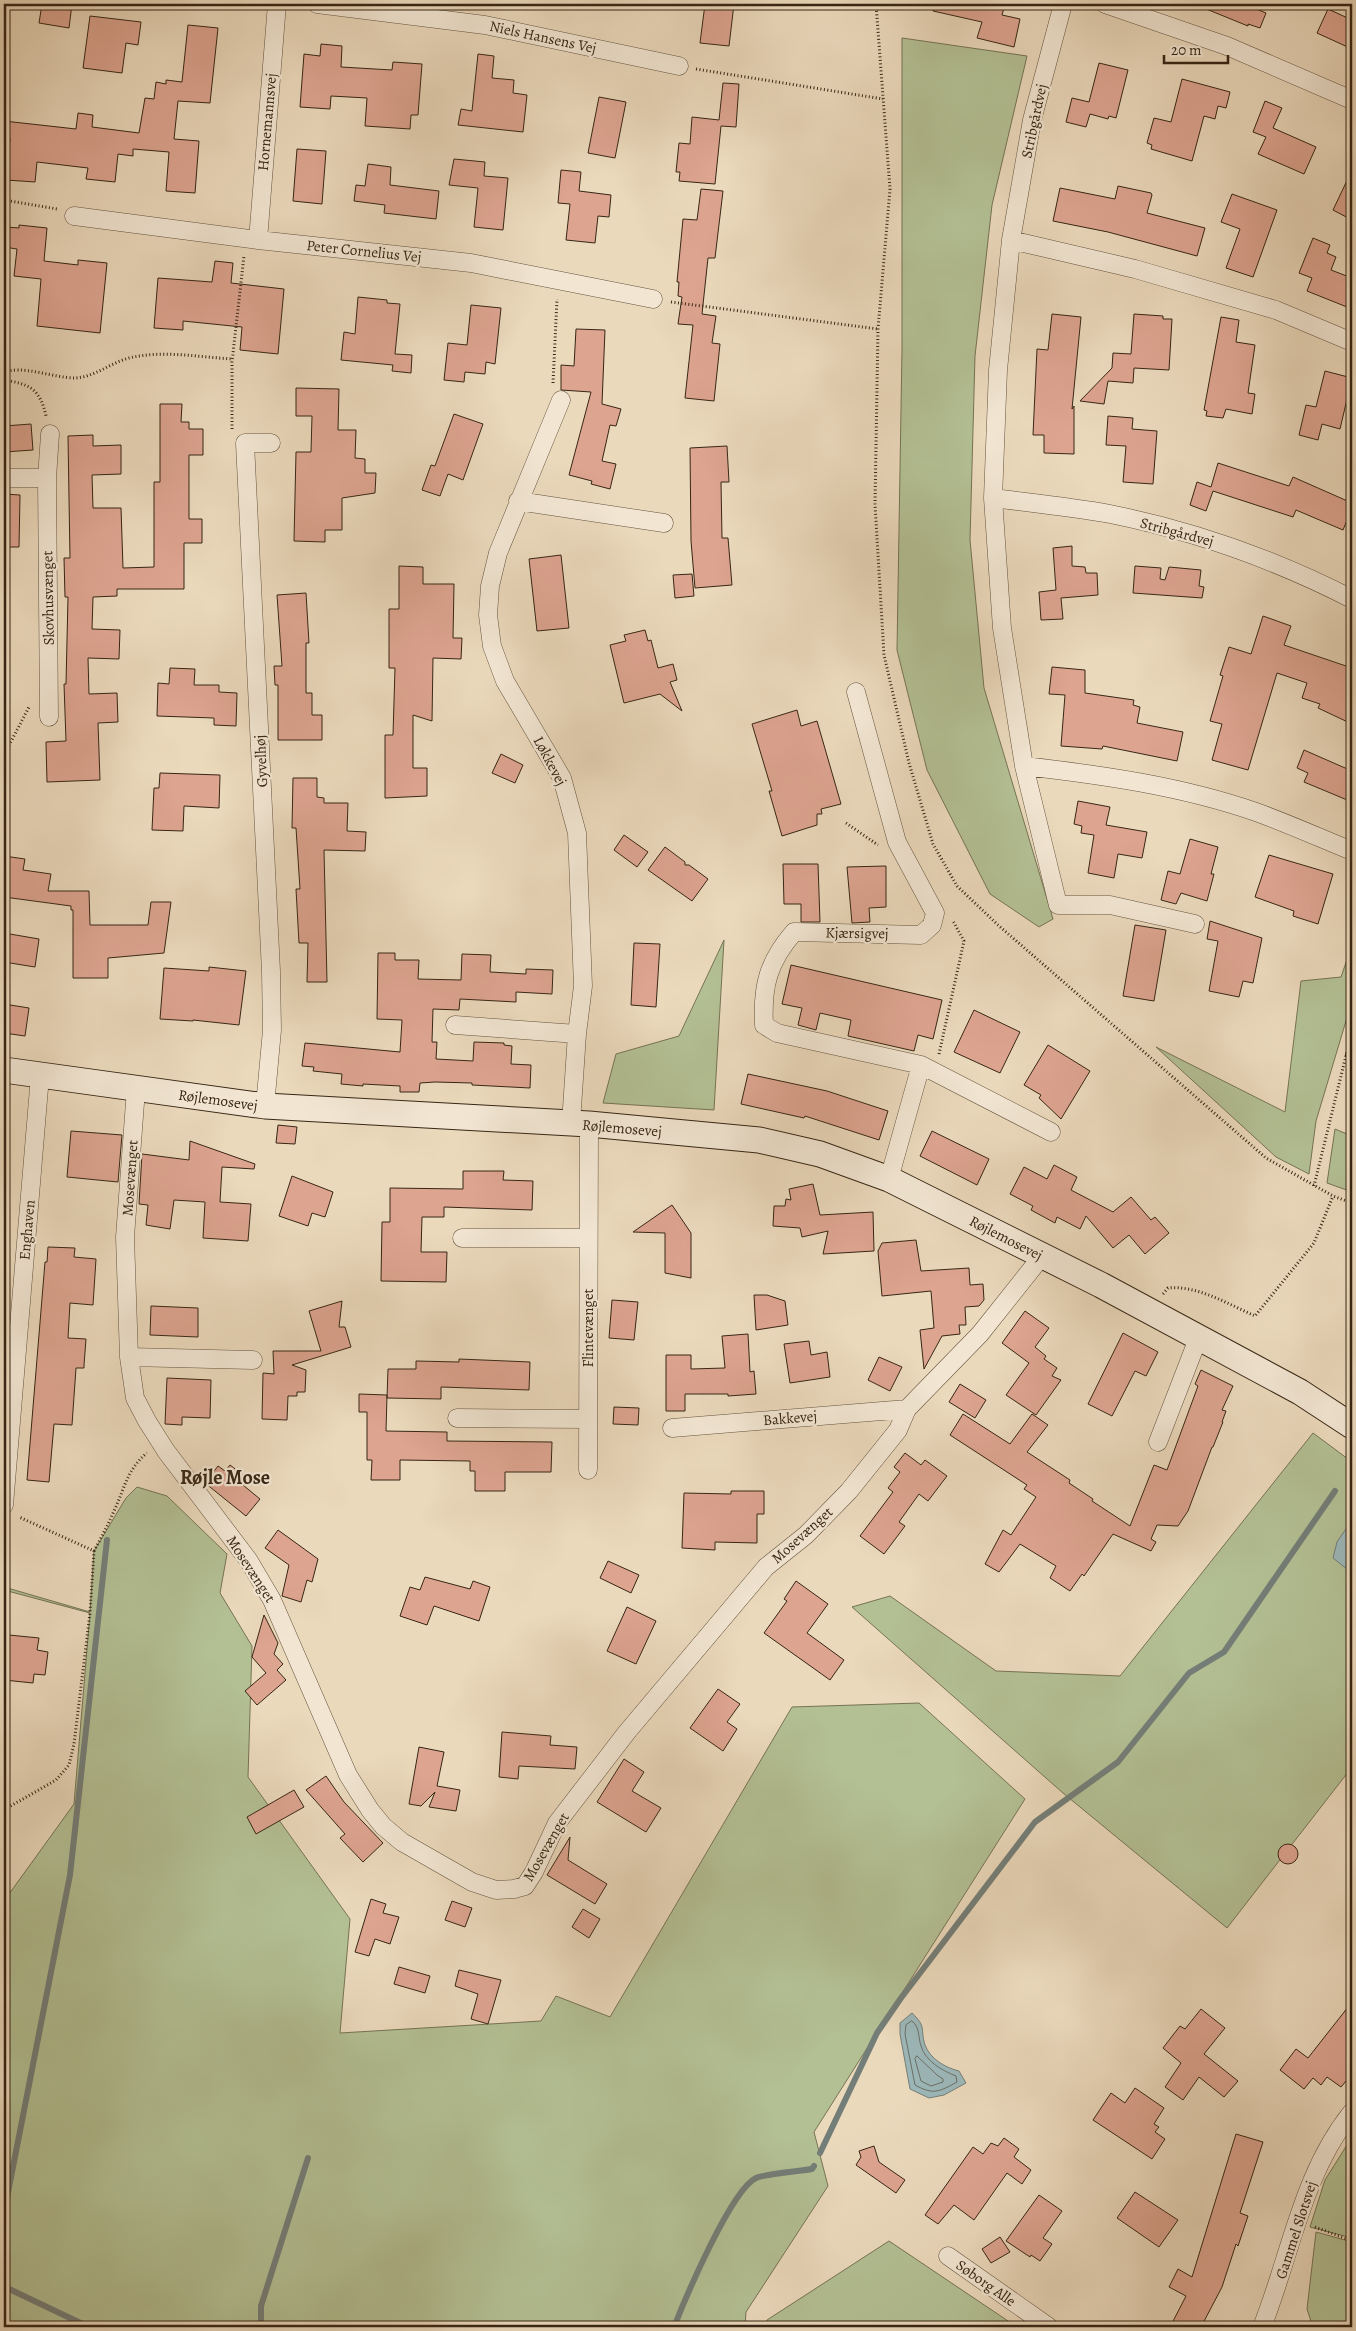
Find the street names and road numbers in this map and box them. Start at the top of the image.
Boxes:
street label: Niels Hansens Vej [488,16,598,58]
street label: Hornemannsvej [253,72,281,172]
street label: Stribgårdvej [1016,82,1052,160]
street label: Peter Cornelius Vej [306,235,422,267]
street label: Stribgårdvej [1138,513,1216,551]
street label: Skovhusvænget [37,550,59,645]
street label: Løkkevej [529,733,571,789]
street label: Gyvelhøj [250,734,272,788]
street label: Kjærsigvej [825,922,889,944]
street label: Røjlemosevej [177,1085,259,1115]
street label: Røjlemosevej [581,1115,663,1141]
street label: Mosevænget [117,1139,143,1217]
street label: Enghaven [14,1199,40,1261]
street label: Røjlemosevej [966,1211,1046,1265]
street label: Flintevænget [578,1288,598,1368]
street label: Bakkevej [762,1406,818,1430]
street label: Mosevænget [767,1502,837,1568]
street label: Mosevænget [222,1532,280,1606]
street label: Mosevænget [518,1809,574,1885]
street label: Gammel Slotsvej [1271,2178,1321,2282]
street label: Søborg Alle [952,2255,1020,2311]

